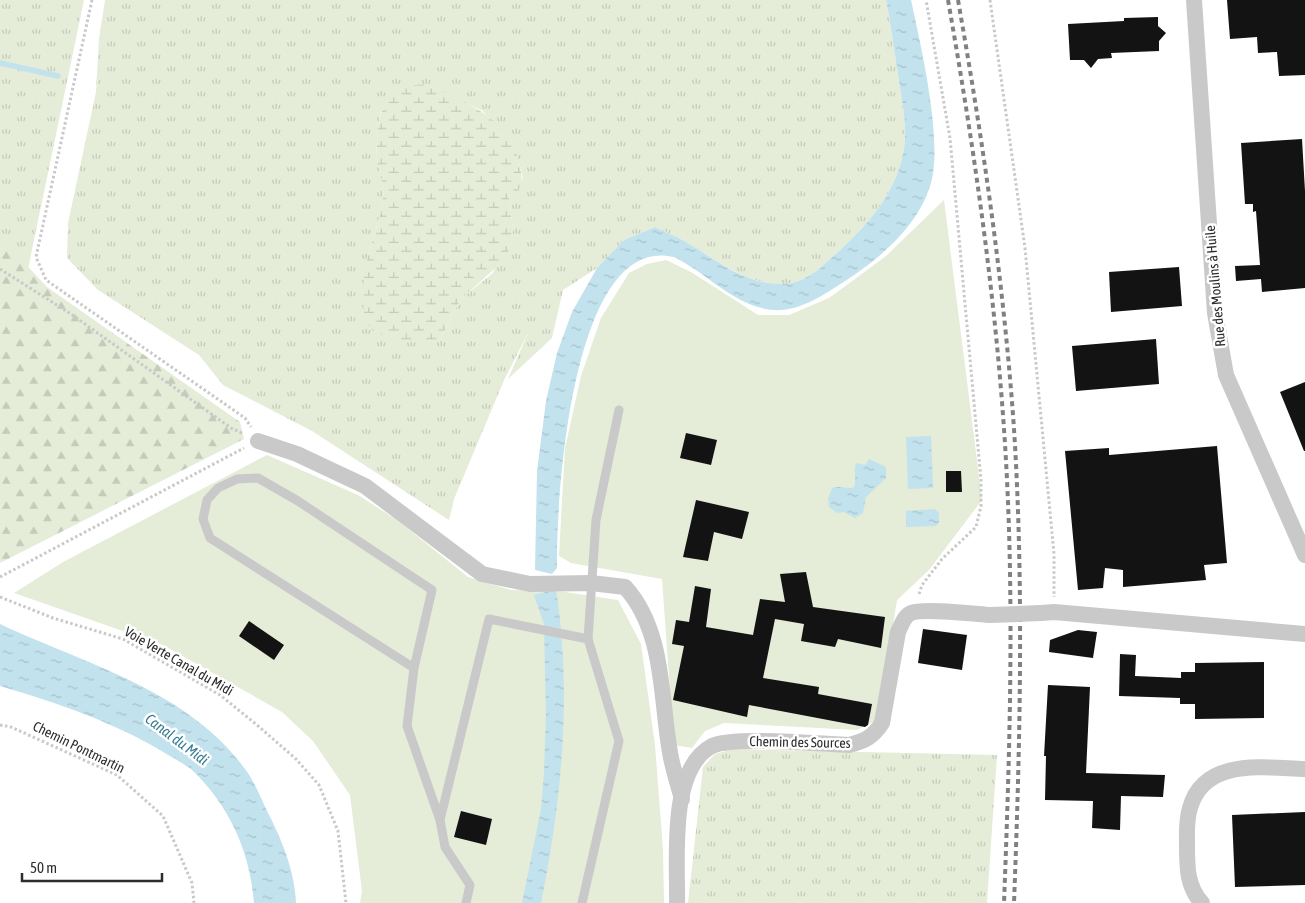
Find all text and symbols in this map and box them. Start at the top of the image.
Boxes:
street label: Rue des Moulins à Huile [1202,225,1228,347]
street label: Voie Verte Canal du Midi [122,623,236,699]
water label: Canal du Midi [142,710,212,769]
street label: Chemin Pontmartin [30,718,128,776]
street label: Chemin des Sources [749,733,851,751]
scale bar [22,850,162,882]
text: 50 m [30,859,57,876]

